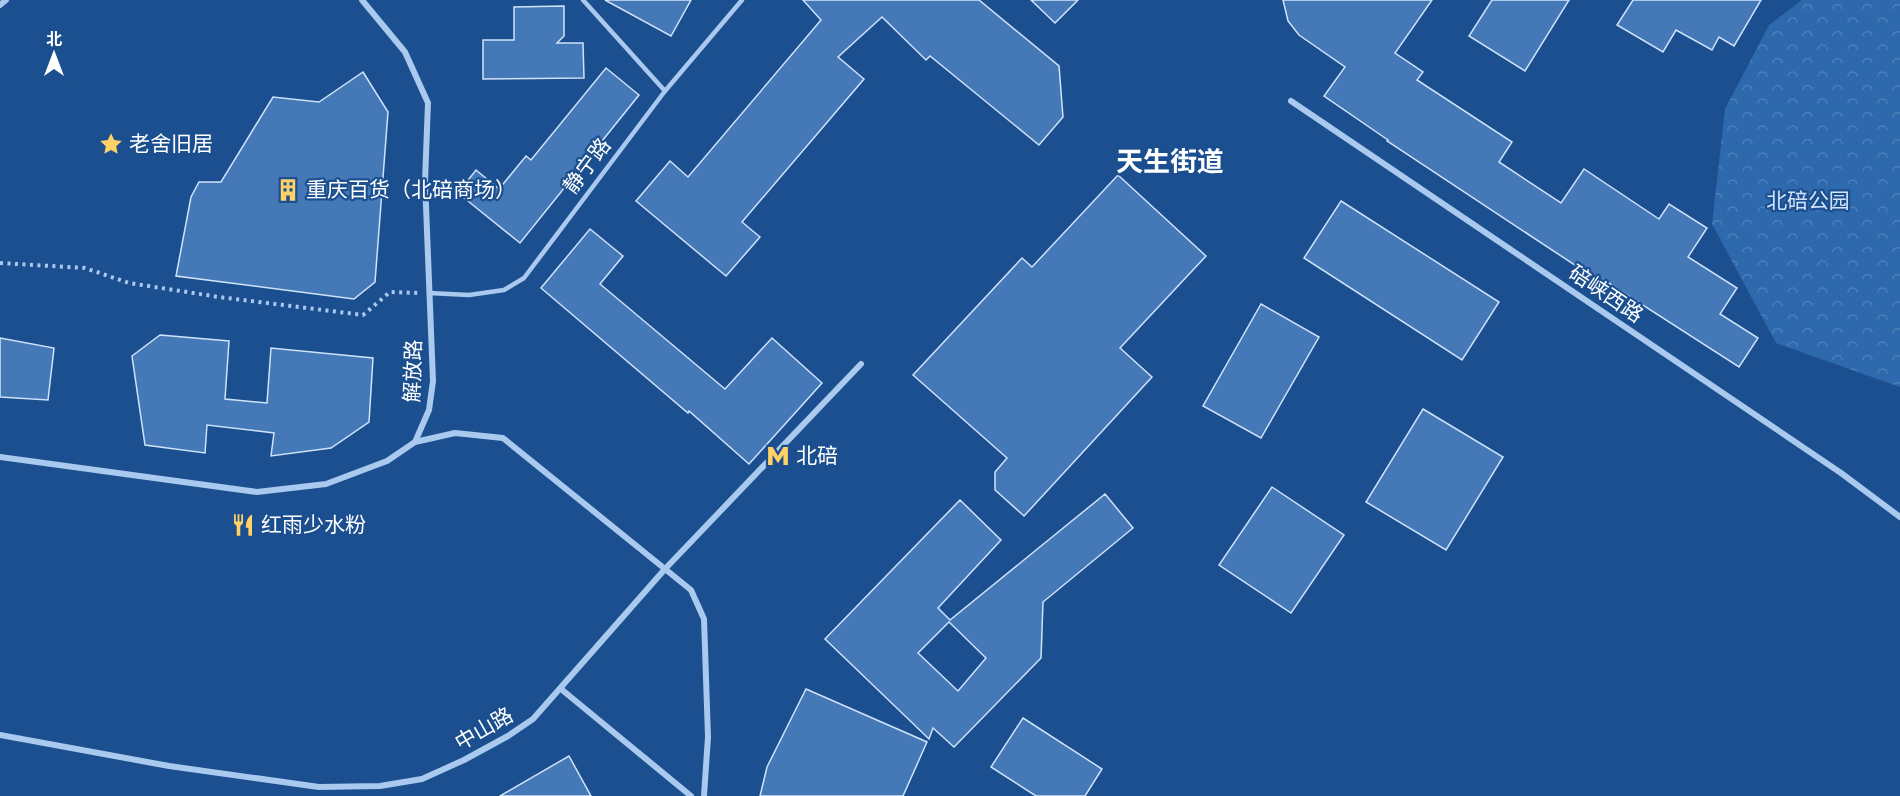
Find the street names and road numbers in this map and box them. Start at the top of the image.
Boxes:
street label: 静宁路 [558,133,616,198]
street label: 碚峡西路 [1564,260,1648,327]
street label: 解放路 [399,339,426,403]
street label: 中山路 [450,702,517,755]

